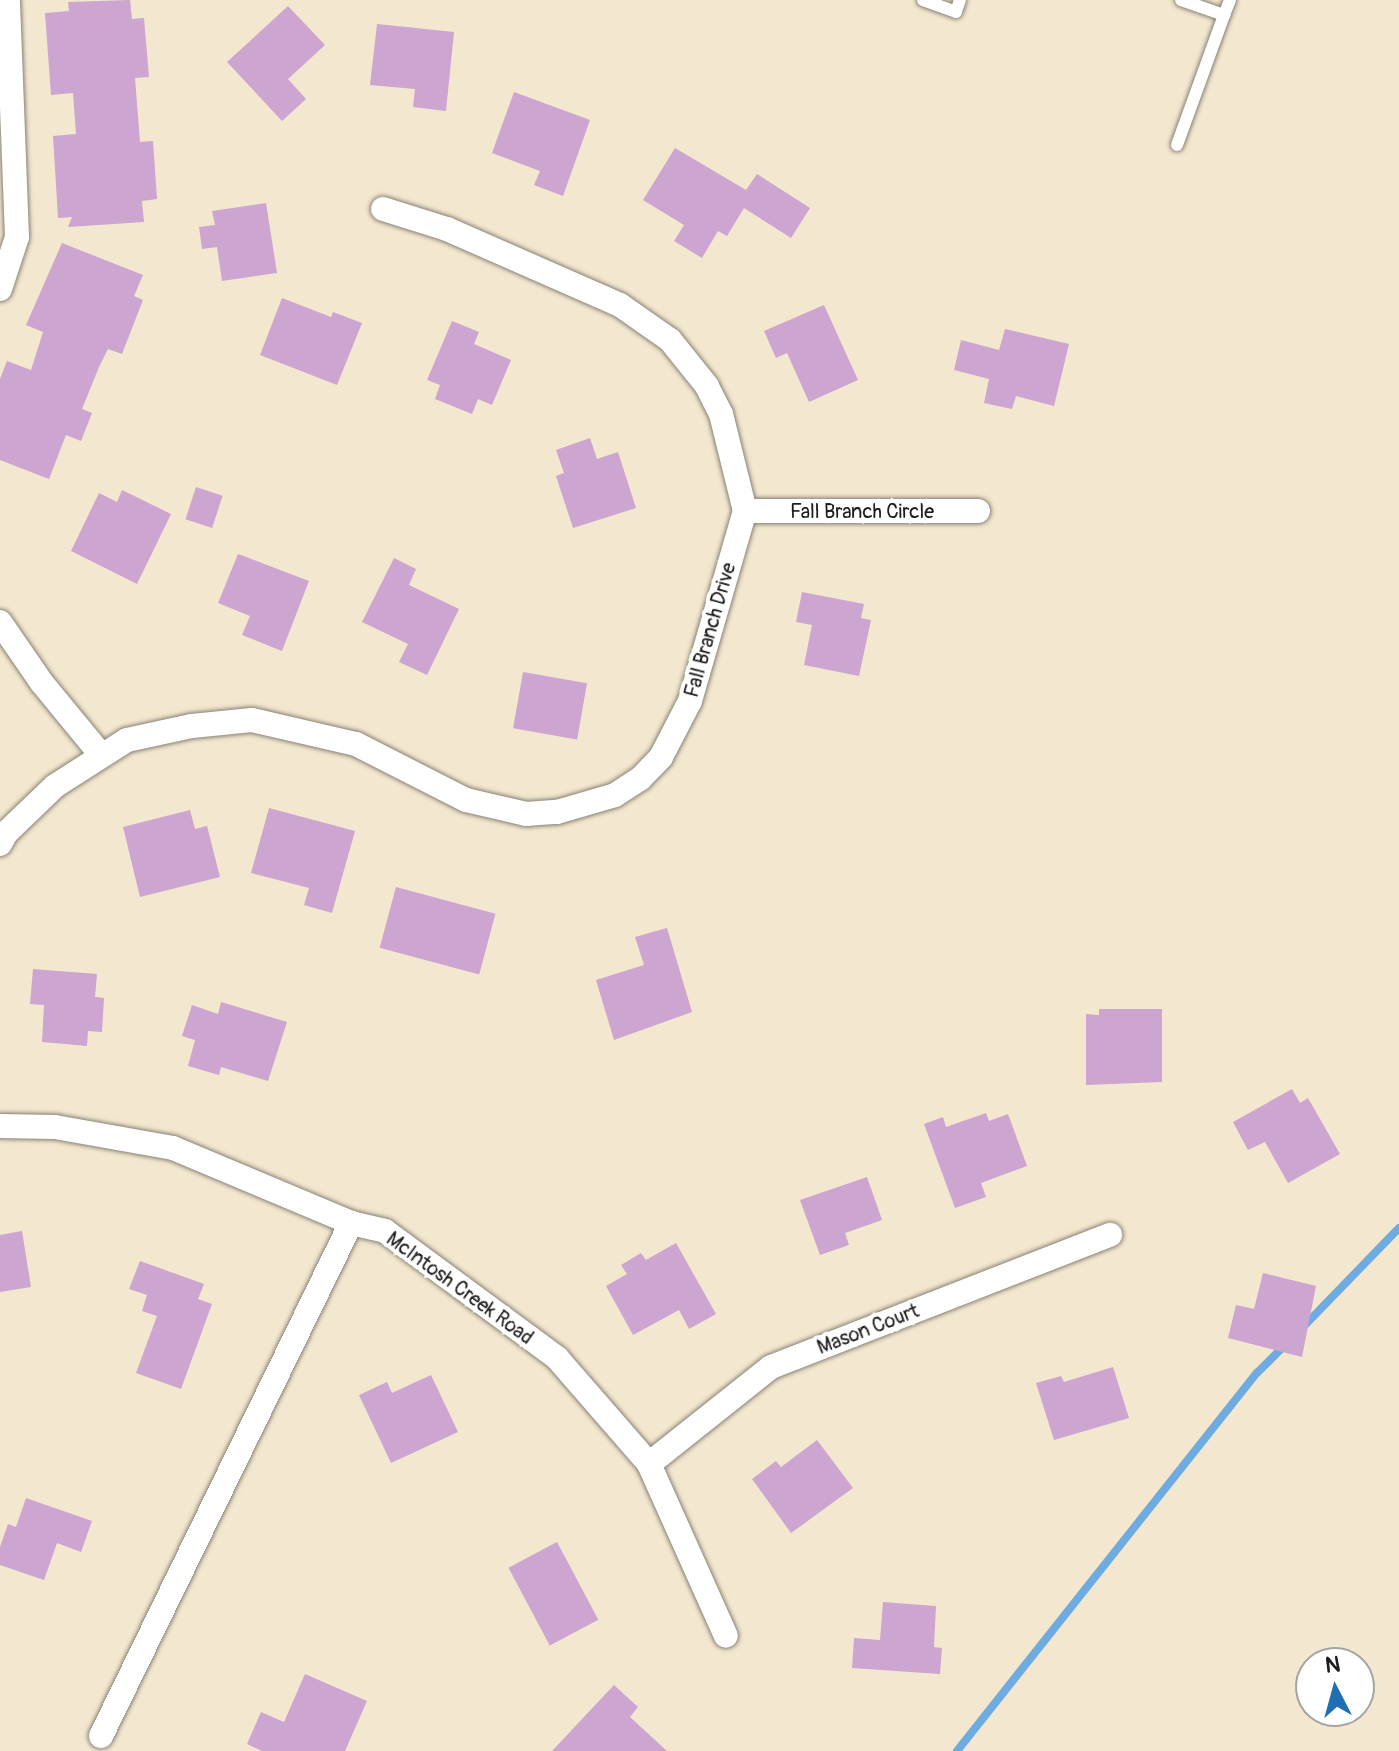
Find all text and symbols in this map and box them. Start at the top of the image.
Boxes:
street label: Fall Branch Circle [790,499,934,523]
street label: Fall Branch Drive [679,560,741,700]
street label: McIntosh Creek Road [382,1227,538,1349]
street label: Mason Court [814,1299,922,1359]
north arrow [1295,1647,1375,1727]
text: N [1324,1650,1342,1680]

